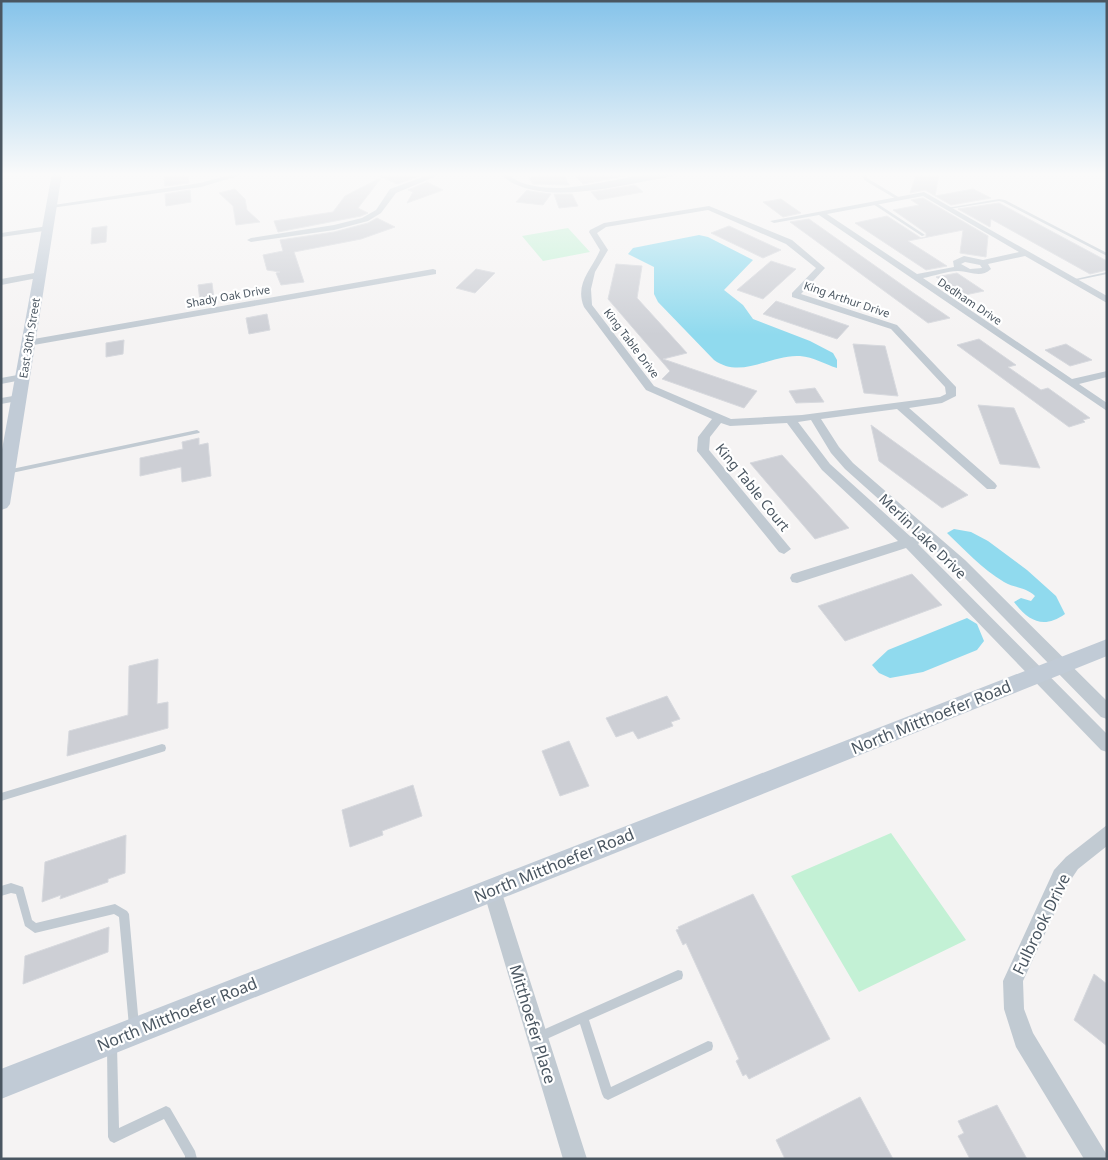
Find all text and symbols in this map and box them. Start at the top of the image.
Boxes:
street label: Dedham Drive [935,274,1005,328]
street label: King Arthur Drive [802,277,892,321]
street label: Shady Oak Drive [185,281,271,311]
street label: East 30th Street [15,297,43,379]
street label: King Table Drive [601,305,663,381]
street label: King Table Court [712,439,794,535]
street label: Merlin Lake Drive [875,489,971,583]
street label: North Mitthoefer Road [848,675,1014,759]
street label: North Mitthoefer Road [471,823,637,907]
street label: Fulbrook Drive [1007,870,1075,978]
street label: Mitthoefer Place [504,962,562,1086]
street label: North Mitthoefer Road [94,972,260,1056]

